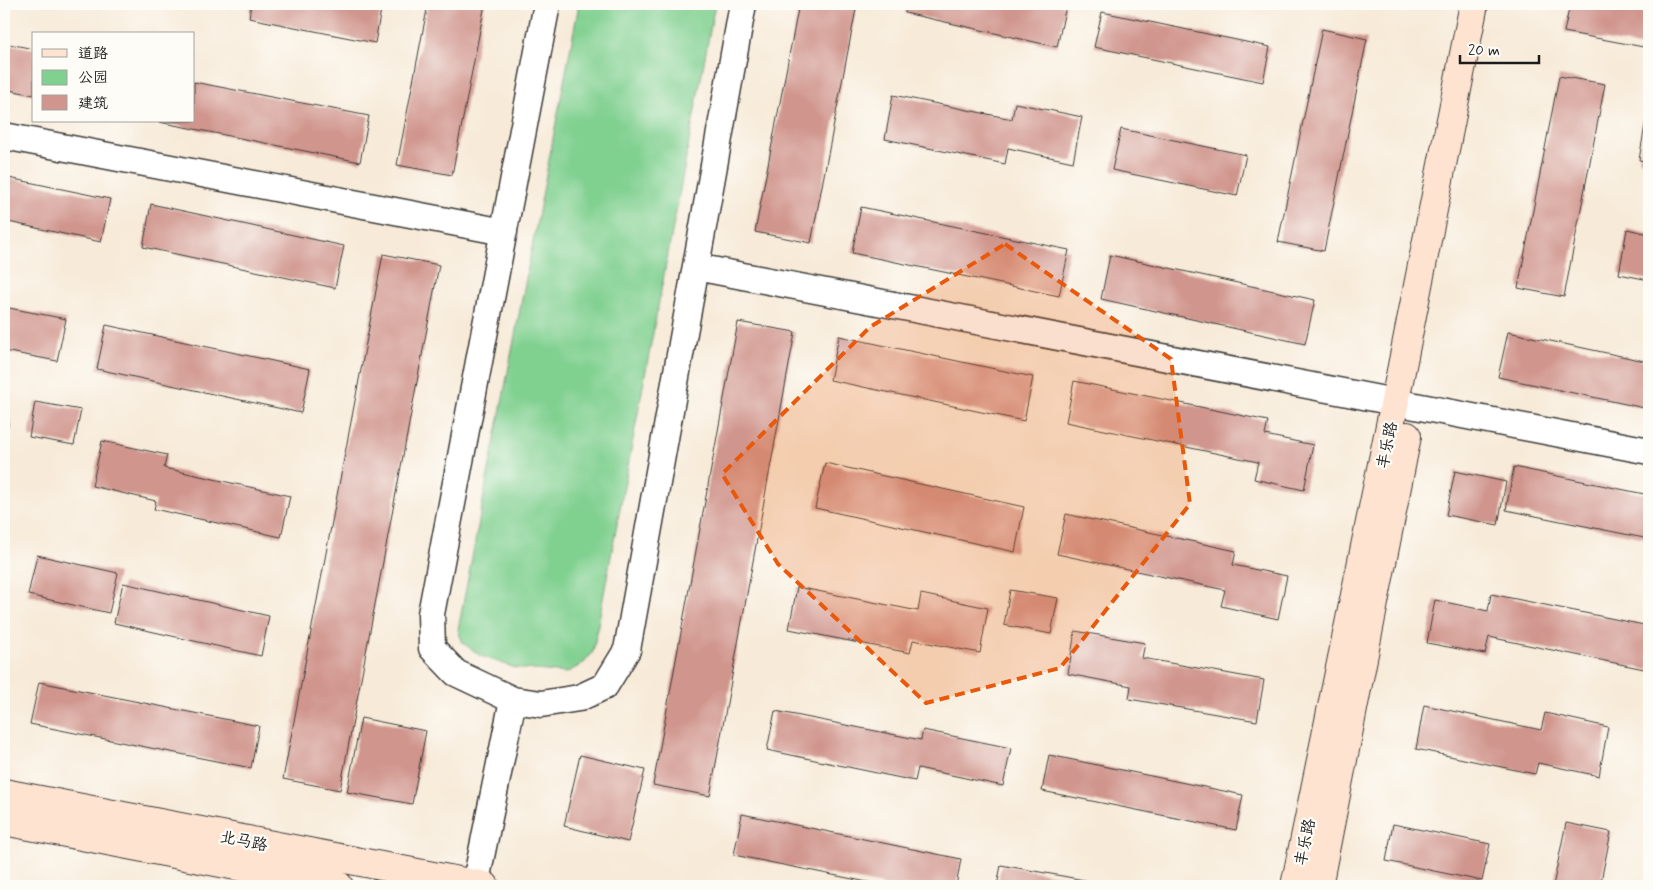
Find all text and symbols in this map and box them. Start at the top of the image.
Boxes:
legend [32,32,195,122]
scale bar [1460,32,1539,64]
text: 20 m [1468,41,1500,61]
text: 道路 [78,44,108,64]
text: 公园 [78,68,108,88]
text: 建筑 [78,94,108,114]
street label: 丰乐路 [1372,420,1403,471]
street label: 丰乐路 [1290,817,1321,868]
street label: 北马路 [218,827,269,856]

